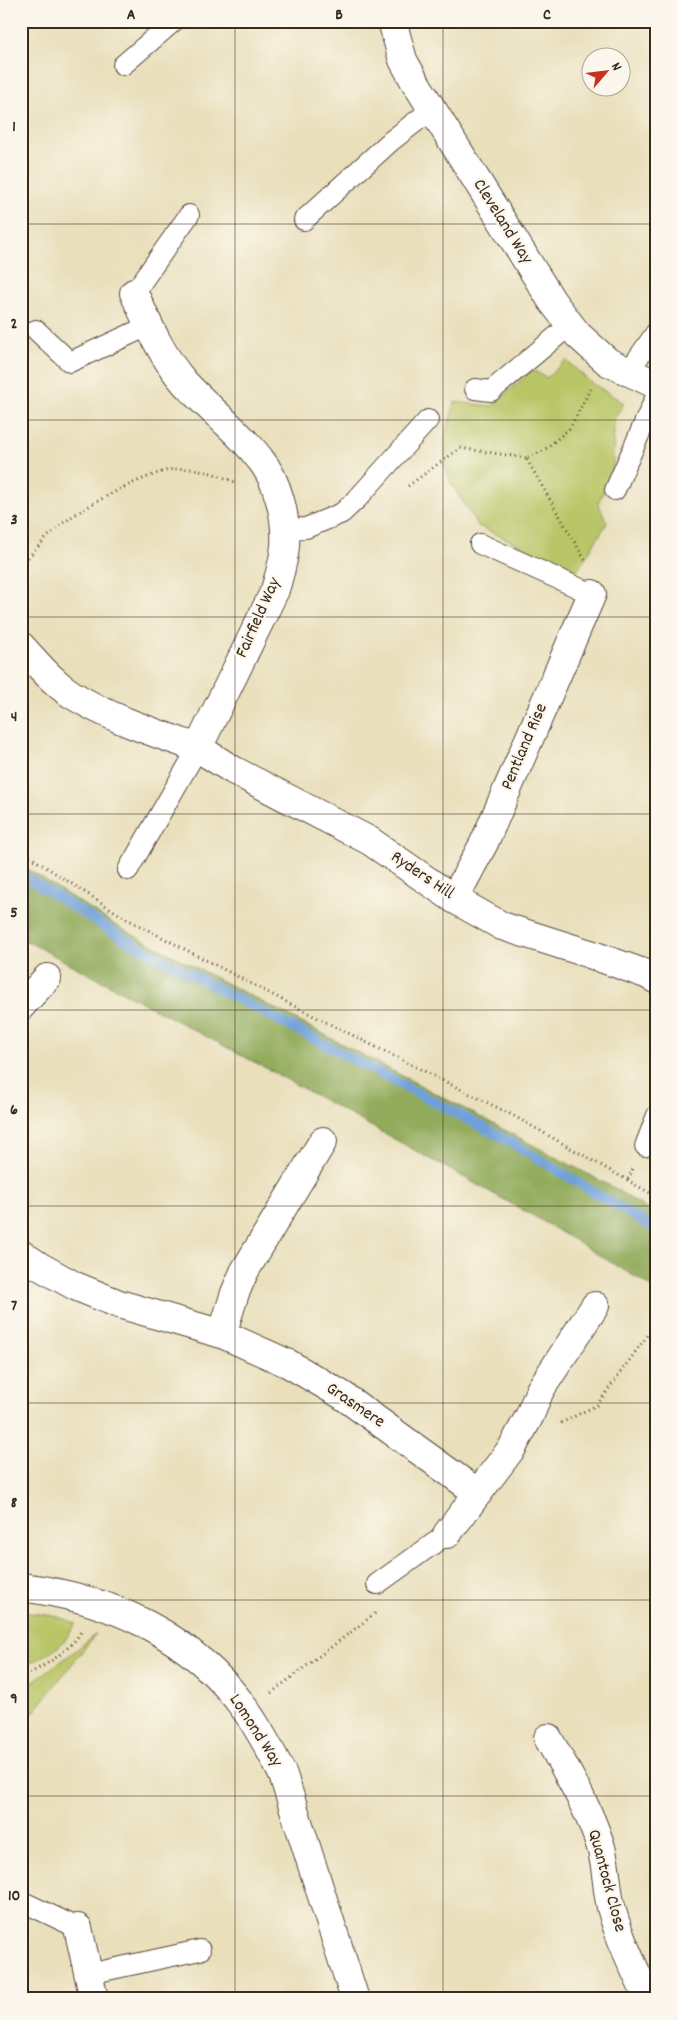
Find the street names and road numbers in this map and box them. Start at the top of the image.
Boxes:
street label: Cleveland Way [466,175,538,270]
street label: Fairfield Way [230,573,288,662]
street label: Pentland Rise [495,700,555,794]
street label: Ryders Hill [385,846,459,907]
street label: Grasmere [320,1377,390,1435]
street label: Lomond Way [222,1690,288,1773]
street label: Quantock Close [580,1827,632,1935]

